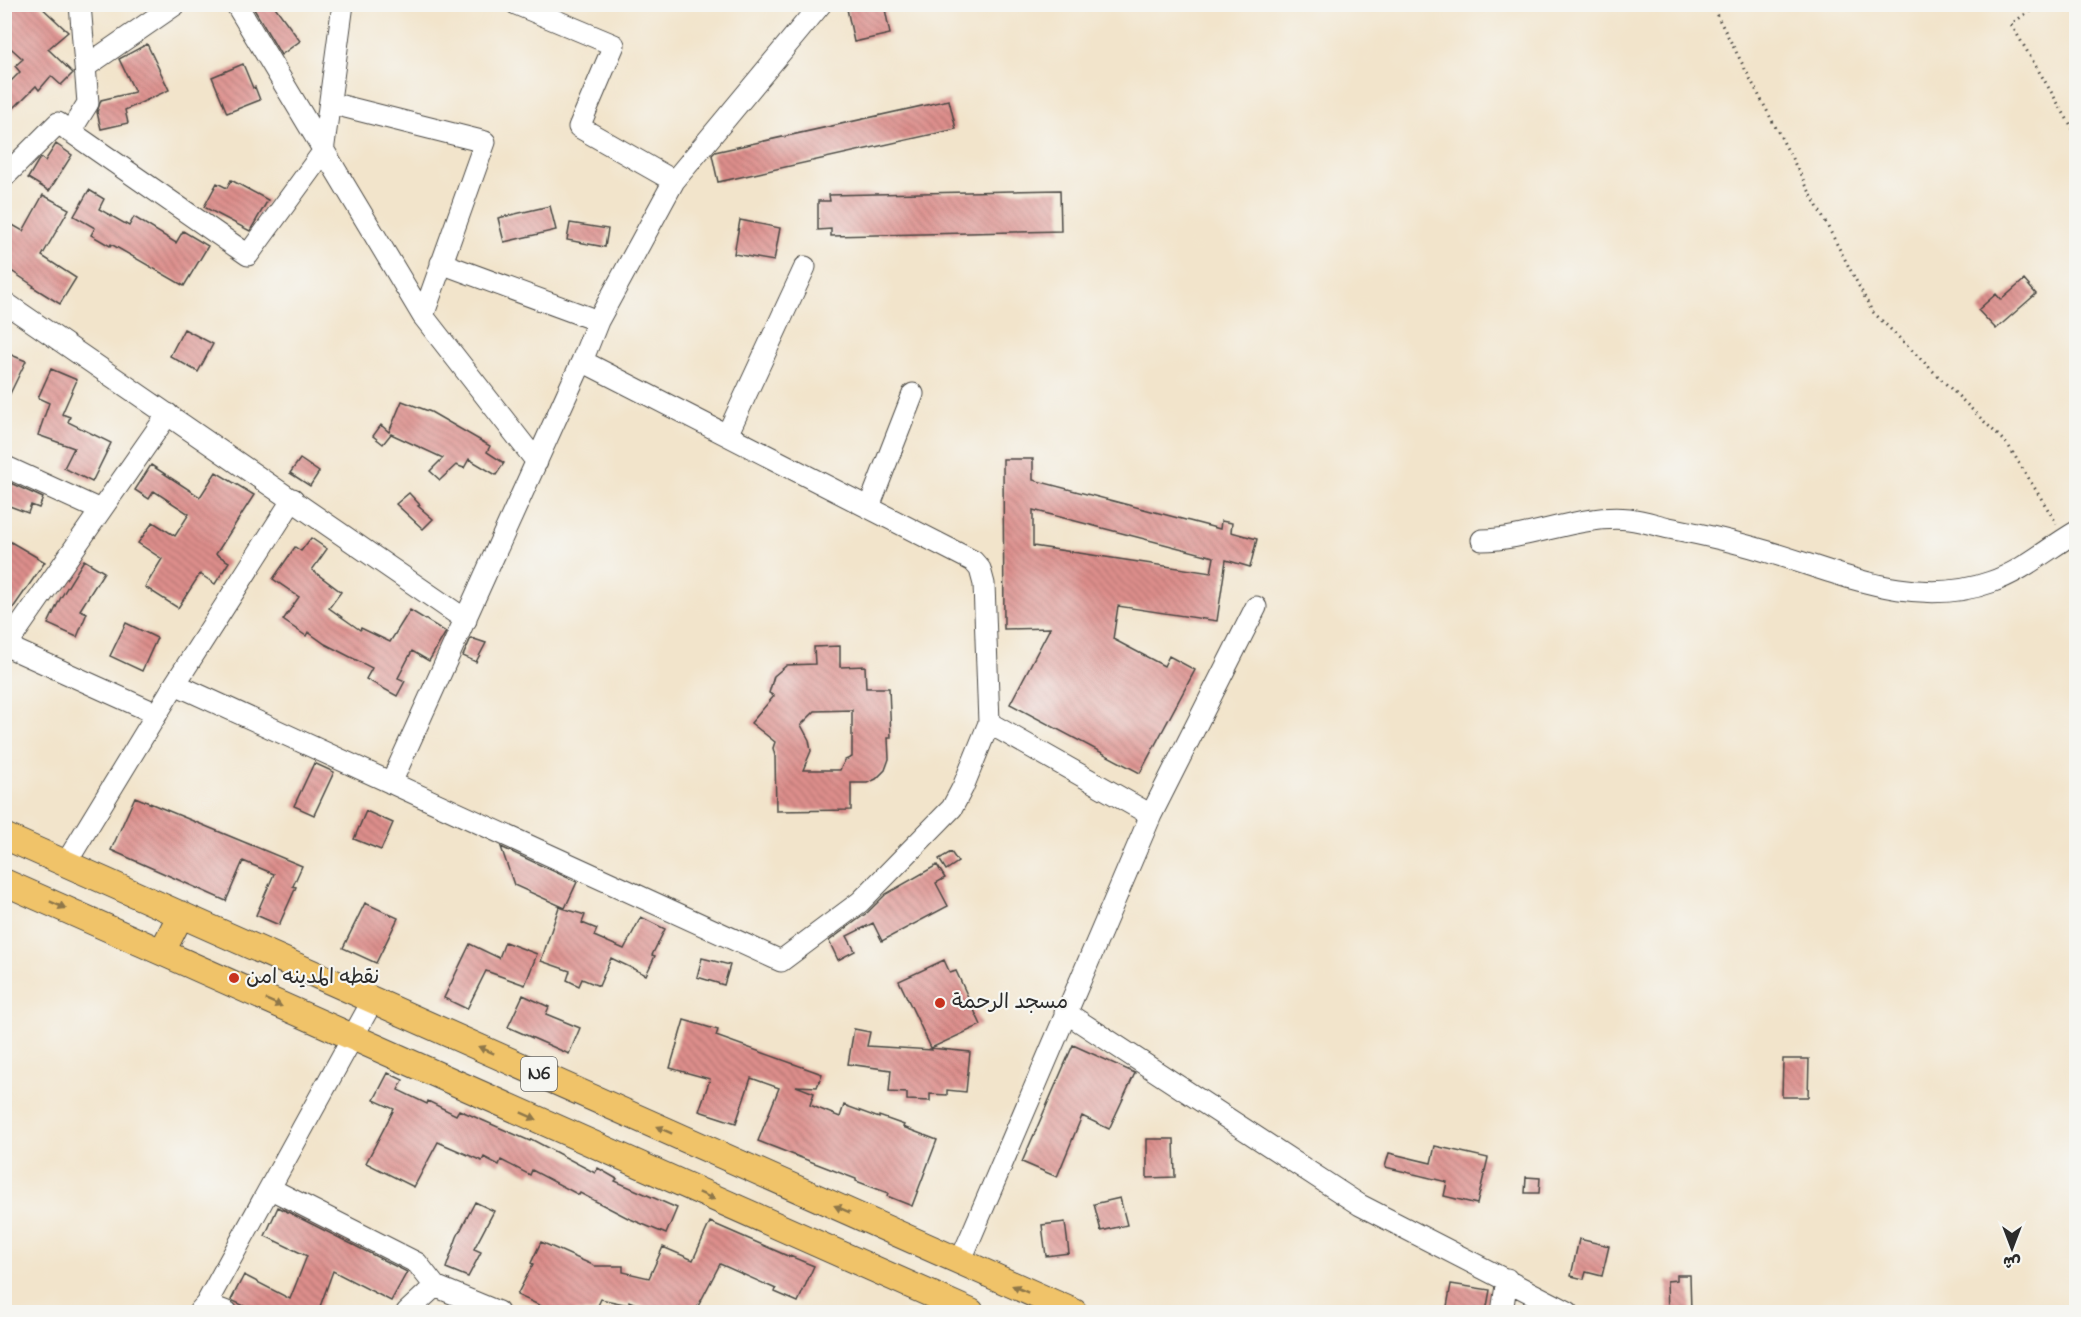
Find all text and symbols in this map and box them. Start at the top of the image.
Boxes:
one-way arrow [49,901,66,910]
place label: نقطه المدينه امن [246,963,379,993]
marker: نقطه المدينه امن [227,971,241,985]
place label: مسجد الرحمة [952,988,1068,1018]
marker: مسجد الرحمة [933,996,947,1010]
one-way arrow [266,998,283,1007]
one-way arrow [477,1045,495,1055]
road number: N6 [521,1057,557,1091]
one-way arrow [520,1112,537,1121]
one-way arrow [655,1125,673,1134]
one-way arrow [698,1191,716,1201]
one-way arrow [833,1204,851,1214]
north arrow [1982,1218,2042,1278]
text: ش [2003,1249,2021,1273]
one-way arrow [1012,1284,1029,1293]

